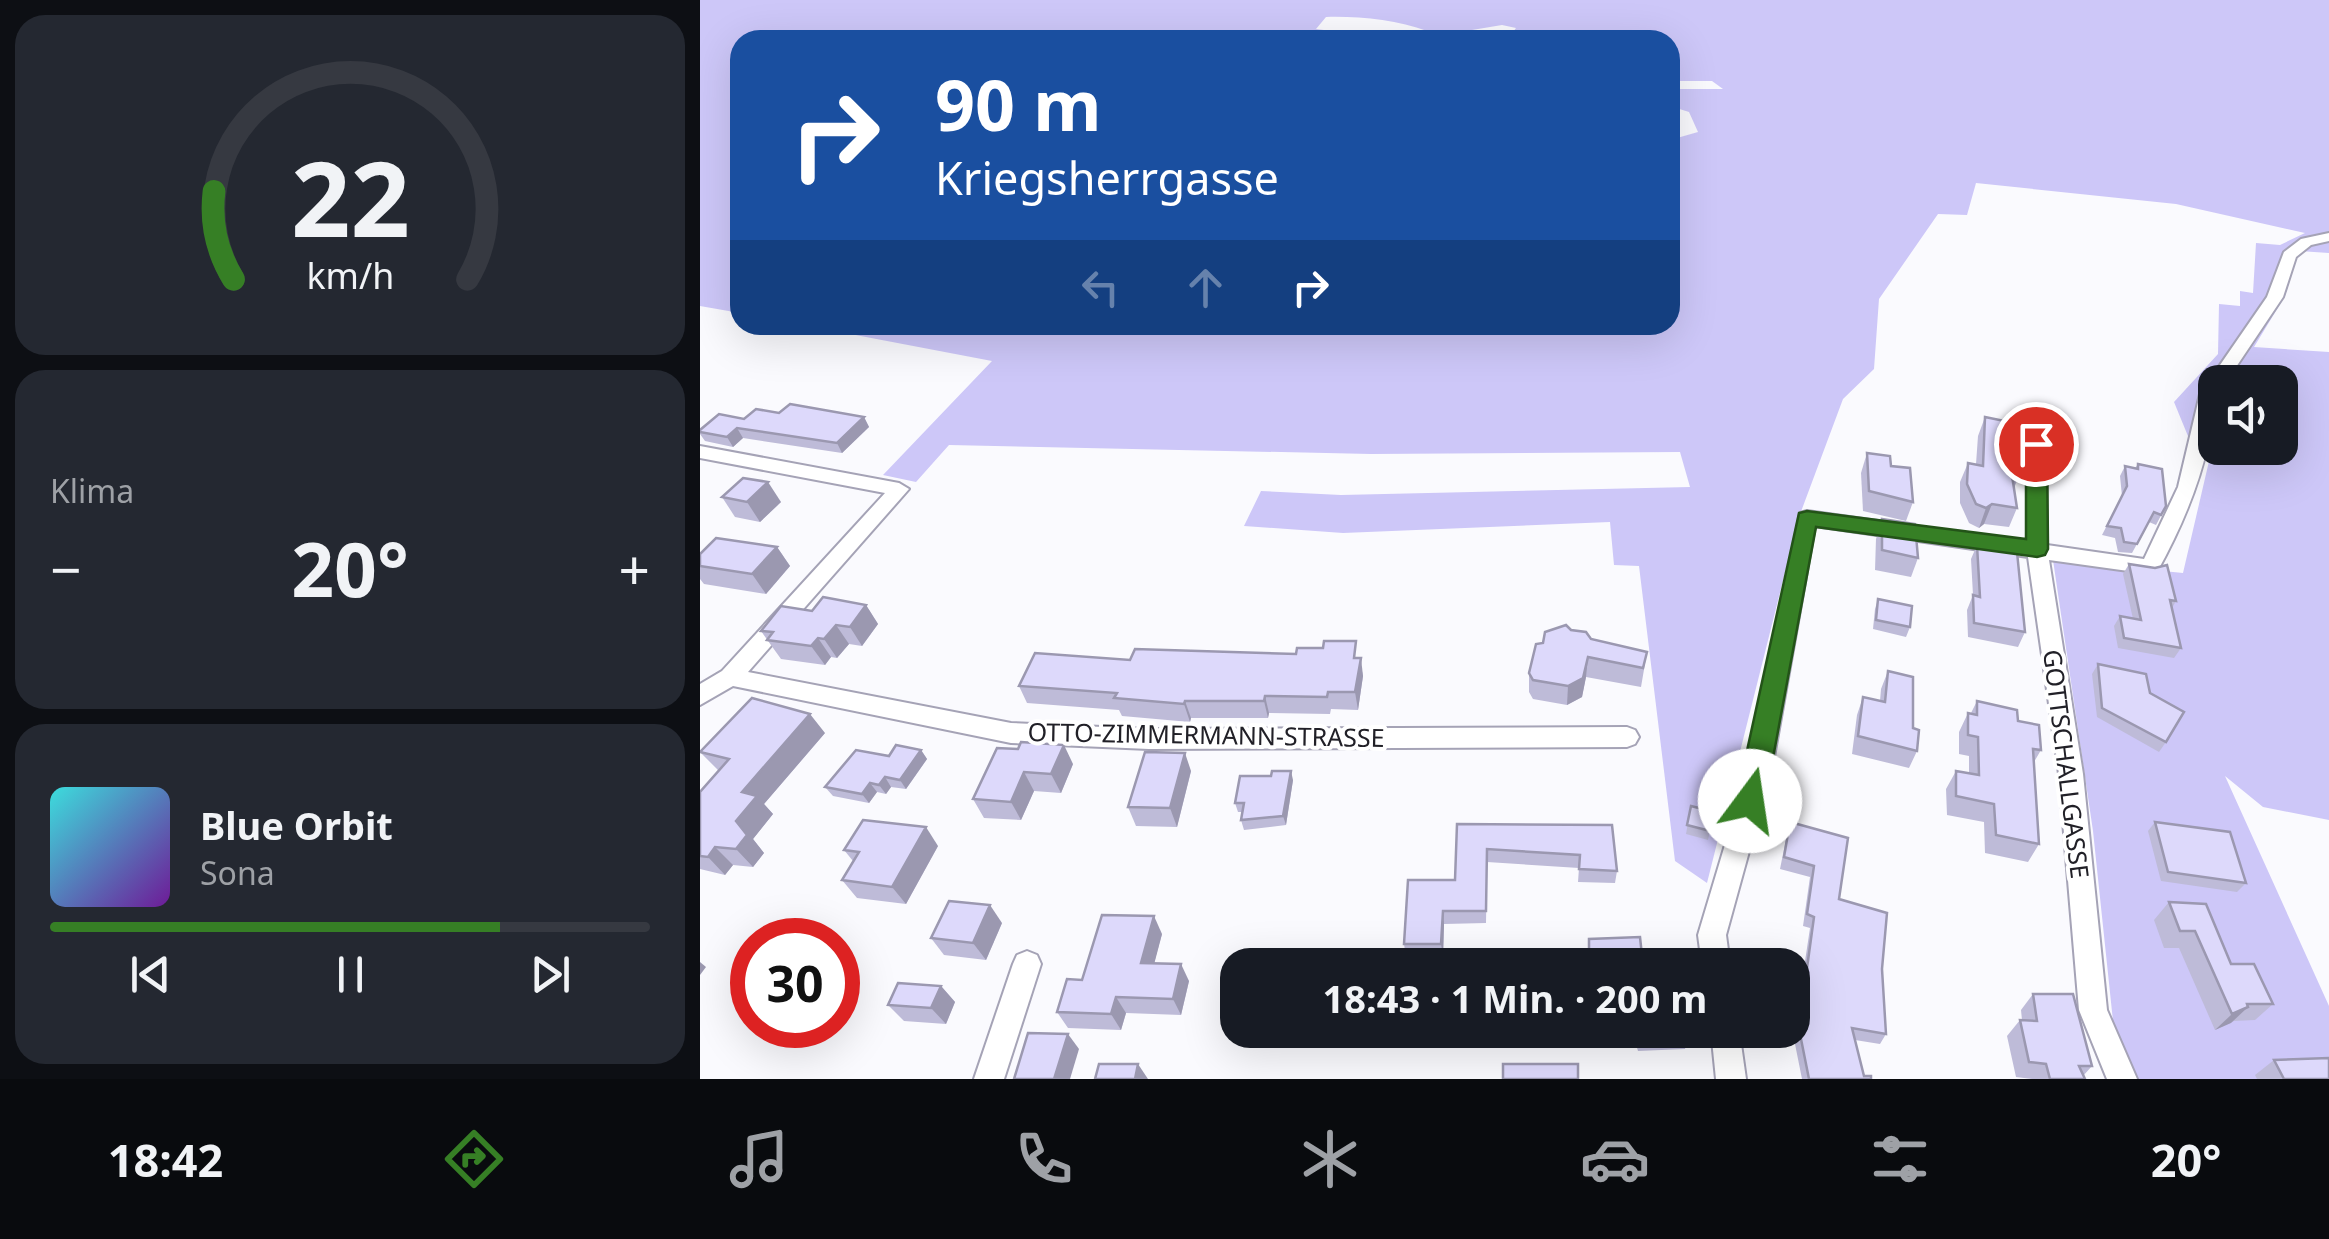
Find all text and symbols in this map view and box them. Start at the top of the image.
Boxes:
text: 90 m [935,56,1102,152]
icon: right [770,70,900,200]
text: 22 [291,126,409,267]
text: Kriegsherrgasse [935,147,1279,208]
text: km/h [306,251,394,299]
icon: left [1073,260,1128,315]
icon: ahead [1178,260,1233,315]
icon: right [1283,260,1338,315]
map controls [2198,365,2298,465]
button: sound [2198,365,2298,465]
pin [1994,402,2079,487]
icon: arrive [2009,417,2064,472]
text: Klima [50,469,134,512]
text: 20° [291,517,409,619]
text: − [50,531,81,606]
text: + [619,531,650,606]
street label: GOTTSCHALLGASSE [2036,647,2098,880]
street label: OTTO-ZIMMERMANN-STRASSE [1027,714,1385,754]
position arrow [1698,749,1802,853]
text: Blue Orbit [200,799,393,851]
text: Sona [200,851,275,894]
speed limit sign: 30 [730,918,860,1048]
icon: previous [123,947,178,1002]
icon: pause [323,947,378,1002]
icon: next [523,947,578,1002]
text: 18:43 · 1 Min. · 200 m [1323,972,1707,1024]
icon: directions [439,1124,509,1194]
icon: music [724,1124,794,1194]
icon: phone [1009,1124,1079,1194]
icon: climate [1295,1124,1365,1194]
icon: car [1580,1124,1650,1194]
icon: filters [1865,1124,1935,1194]
text: 18:42 [108,1129,223,1190]
text: 20° [2151,1129,2221,1190]

